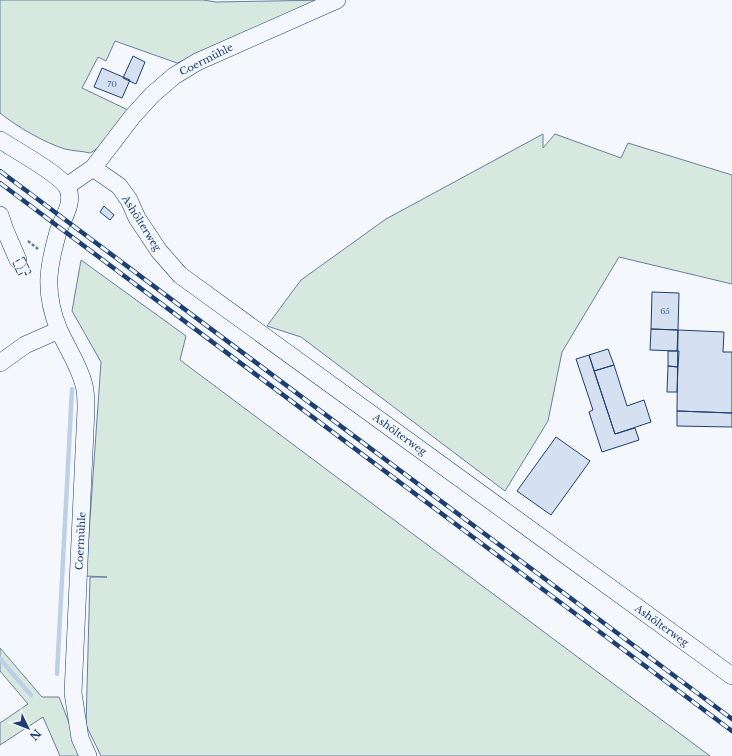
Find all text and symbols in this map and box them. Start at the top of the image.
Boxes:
street label: Coermühle [177,40,235,78]
house number: 70 [107,79,117,89]
street label: Ashölterweg [119,192,164,254]
house number: 65 [660,306,670,316]
street label: Ashölterweg [369,410,430,459]
street label: Coermühle [72,511,89,571]
street label: Ashölterweg [631,601,692,650]
north arrow [8,708,48,748]
text: N [26,726,44,744]

